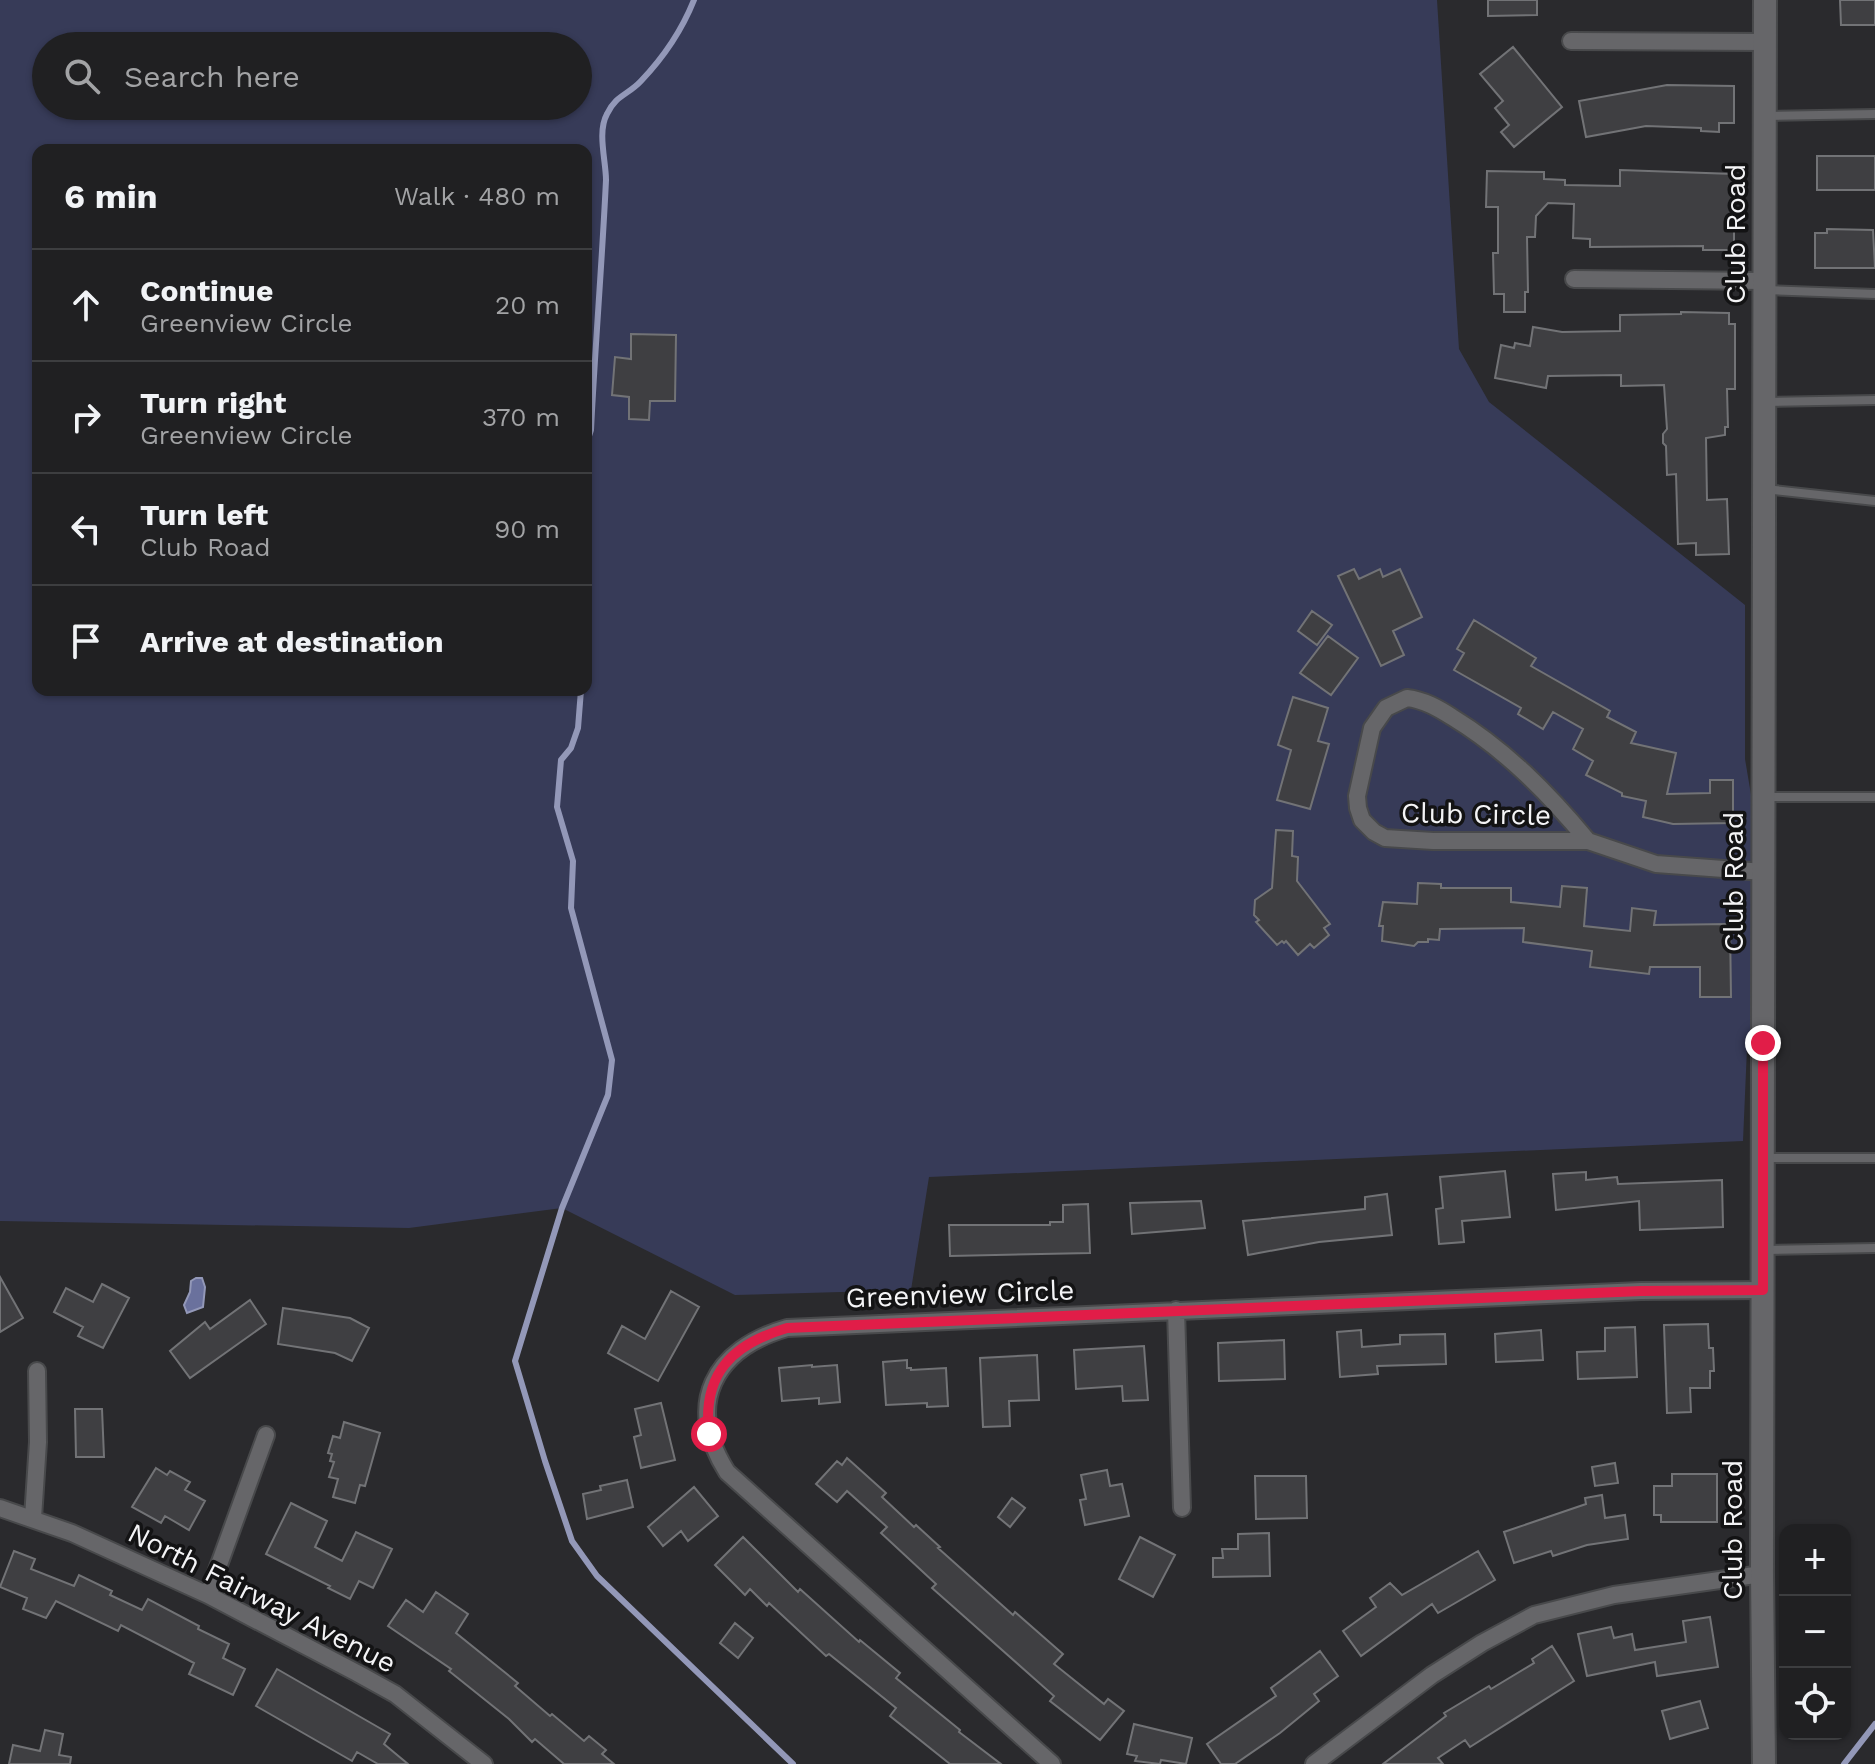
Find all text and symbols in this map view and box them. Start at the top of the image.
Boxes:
search box [32,32,592,120]
icon: search [60,54,104,98]
text: Search here [124,59,300,94]
street label: Club Road [1719,164,1752,304]
text: 6 min [64,176,158,216]
text: Walk · 480 m [394,181,560,211]
text: Continue [140,273,273,308]
icon: ahead [64,283,108,327]
text: 20 m [495,290,560,320]
text: Greenview Circle [140,308,352,338]
text: Turn right [140,385,286,420]
icon: right [64,395,108,439]
text: 370 m [482,402,560,432]
text: Greenview Circle [140,420,352,450]
text: Turn left [140,497,268,532]
icon: left [64,507,108,551]
text: 90 m [494,514,560,544]
text: Club Road [140,532,270,562]
icon: arrive [64,619,108,663]
text: Arrive at destination [140,624,444,659]
street label: Club Circle [1401,796,1551,832]
street label: Club Road [1717,812,1750,952]
route end [1745,1025,1781,1061]
street label: Greenview Circle [845,1274,1075,1314]
route start [691,1416,727,1452]
street label: Club Road [1716,1460,1749,1600]
street label: North Fairway Avenue [123,1516,401,1680]
map controls [1779,1524,1851,1740]
button: + [1779,1524,1851,1596]
button: − [1779,1596,1851,1668]
button: locate [1779,1668,1851,1740]

